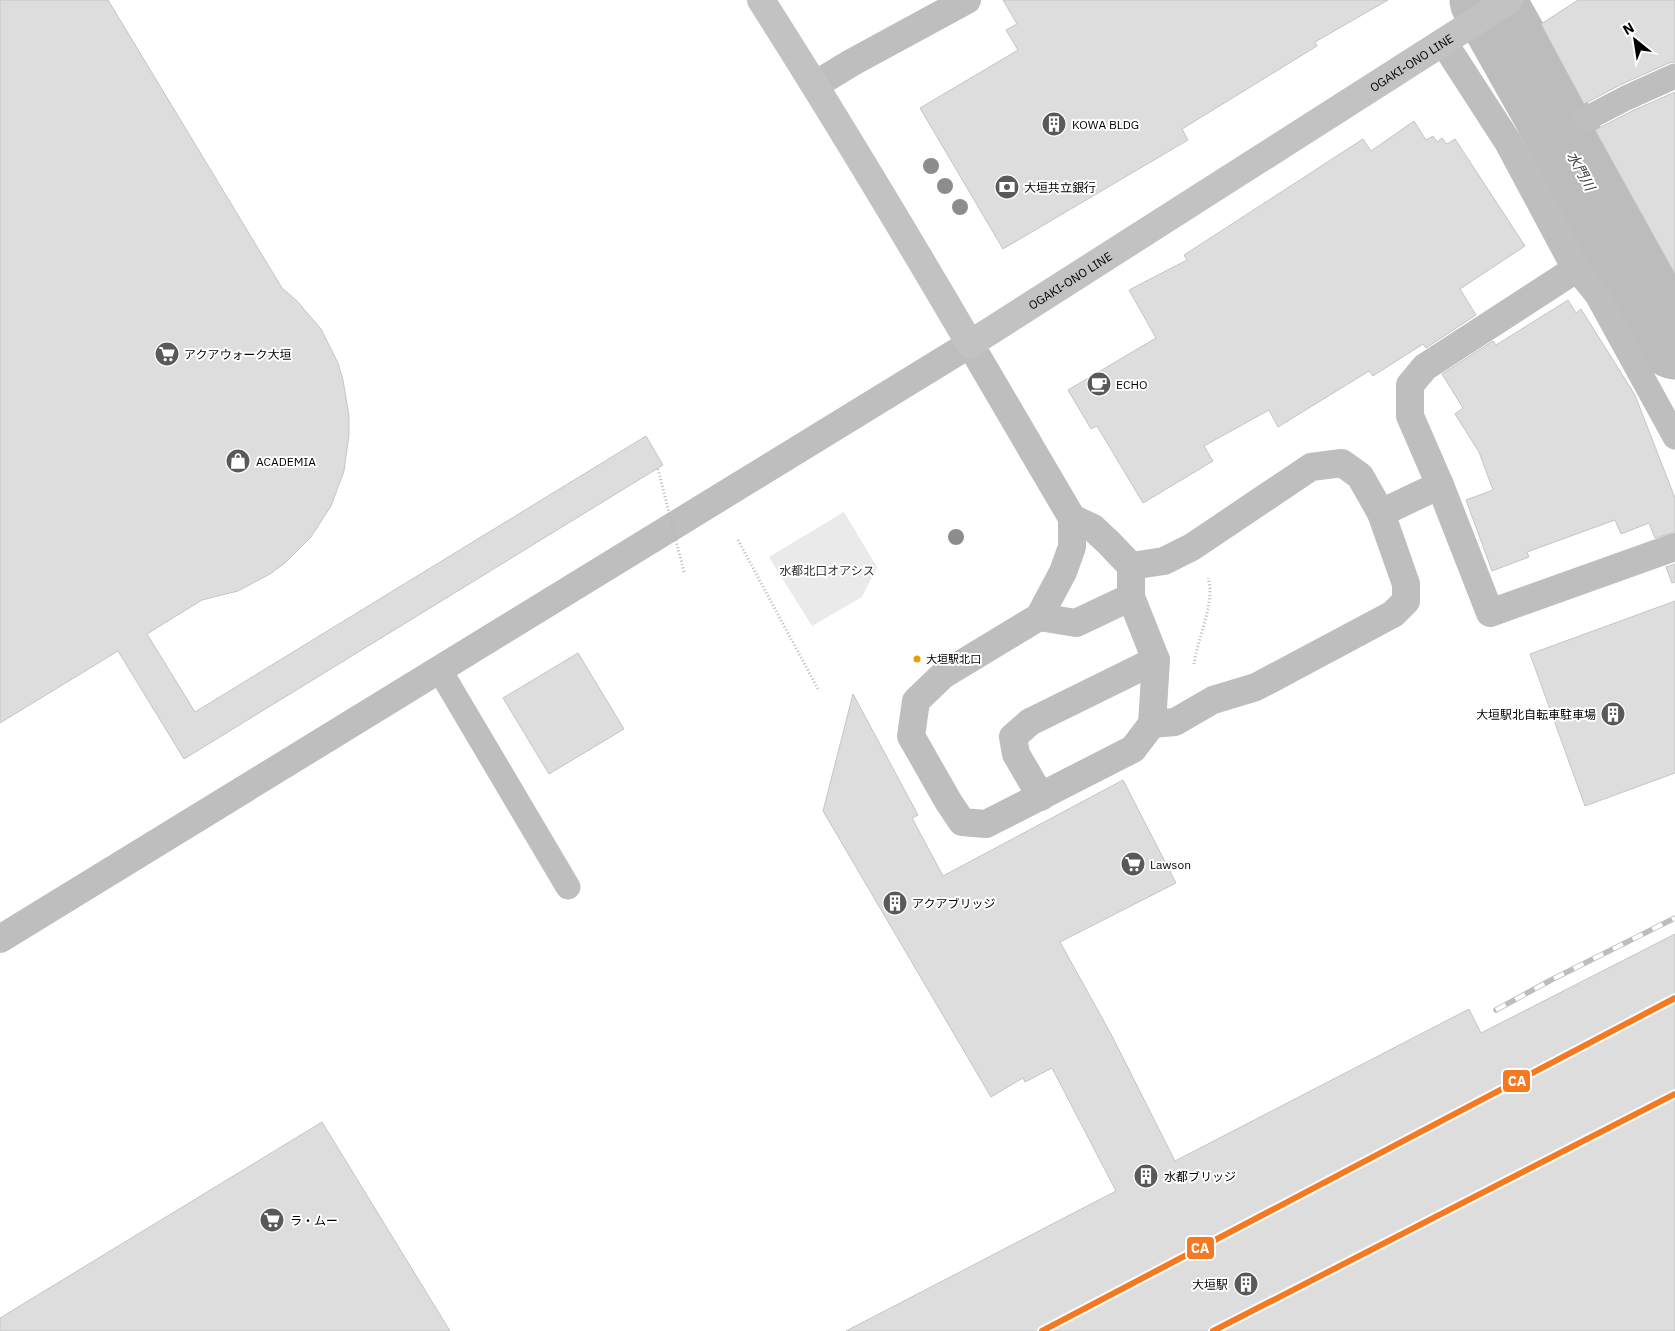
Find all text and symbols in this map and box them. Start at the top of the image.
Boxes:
north arrow [1610,15,1660,65]
text: N [1620,18,1637,39]
street label: OGAKI-ONO LINE [1367,30,1456,95]
building icon: KOWA BLDG [1041,111,1067,137]
place label: KOWA BLDG [1072,117,1139,132]
water label: 水門川 [1563,148,1600,195]
bank icon: 大垣共立銀行 [994,174,1020,200]
place label: 大垣共立銀行 [1024,180,1096,195]
street label: OGAKI-ONO LINE [1025,248,1114,312]
supermarket icon: アクアウォーク大垣 [154,341,180,367]
place label: アクアウォーク大垣 [184,347,291,362]
cafe icon: ECHO [1086,371,1112,397]
place label: ECHO [1116,377,1147,392]
shop icon: ACADEMIA [225,448,251,474]
place label: ACADEMIA [256,454,316,469]
park label: 水都北口オアシス [779,563,875,578]
place label: 大垣駅北口 [926,652,981,666]
marker: 大垣駅北口 [912,654,922,664]
building icon: 大垣駅北自転車駐車場 [1600,701,1626,727]
place label: 大垣駅北自転車駐車場 [1476,707,1596,722]
supermarket icon: Lawson [1120,851,1146,877]
place label: Lawson [1150,857,1191,872]
building icon: アクアブリッジ [882,890,908,916]
place label: アクアブリッジ [912,896,995,911]
line badge: CA [1502,1069,1531,1093]
text: CA [1508,1072,1527,1090]
building icon: 水都ブリッジ [1133,1163,1159,1189]
place label: 水都ブリッジ [1164,1169,1236,1184]
supermarket icon: ラ・ムー [259,1207,285,1233]
place label: ラ・ムー [290,1213,338,1228]
line badge: CA [1186,1236,1215,1260]
text: CA [1191,1239,1210,1257]
building icon: 大垣駅 [1233,1271,1259,1297]
place label: 大垣駅 [1192,1277,1228,1292]

